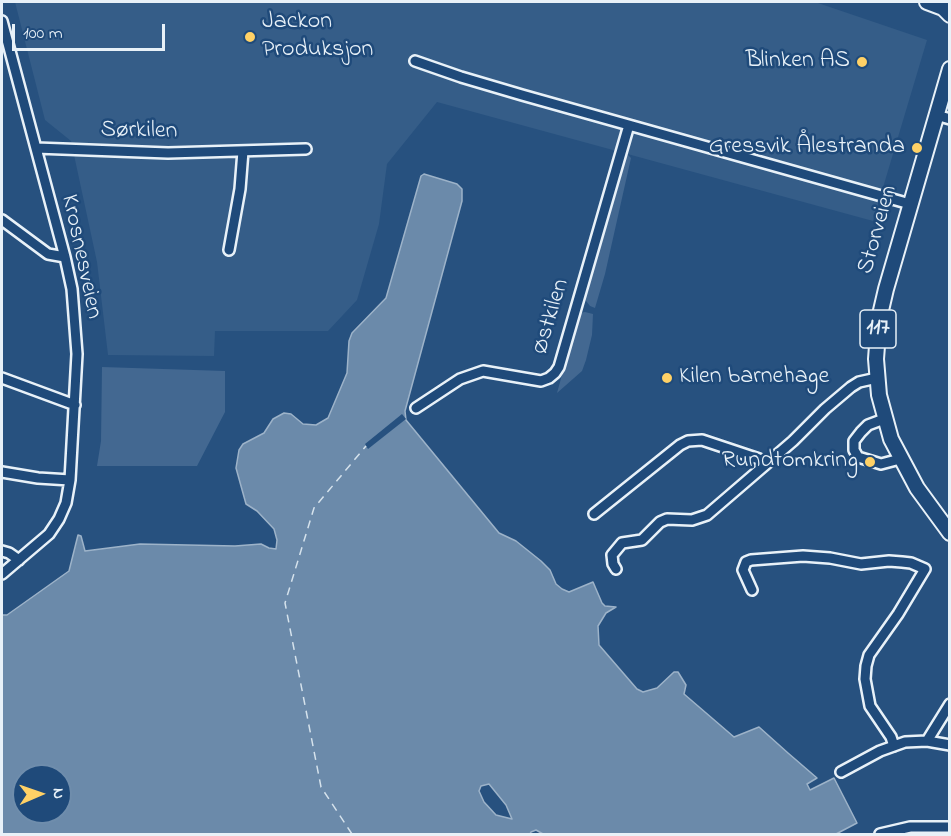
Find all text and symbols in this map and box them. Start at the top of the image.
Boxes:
place label: Jackon Produksjon [262,9,373,65]
scale bar [15,12,168,50]
text: 100 m [23,21,63,47]
marker: Jackon Produksjon [243,30,257,44]
place label: Blinken AS [746,48,850,76]
marker: Blinken AS [855,55,869,69]
street label: Sørkilen [100,117,178,147]
place label: Gressvik Ålestranda [709,134,905,162]
marker: Gressvik Ålestranda [910,141,924,155]
street label: Storveien [853,182,905,278]
street label: Krosnesveien [53,192,107,322]
street label: Østkilen [527,276,577,358]
road number: 117 [860,310,896,348]
place label: Kilen barnehage [679,364,829,392]
marker: Kilen barnehage [660,371,674,385]
place label: Rundtomkring [722,448,858,476]
marker: Rundtomkring [863,455,877,469]
north arrow [12,764,72,824]
text: N [46,788,70,799]

